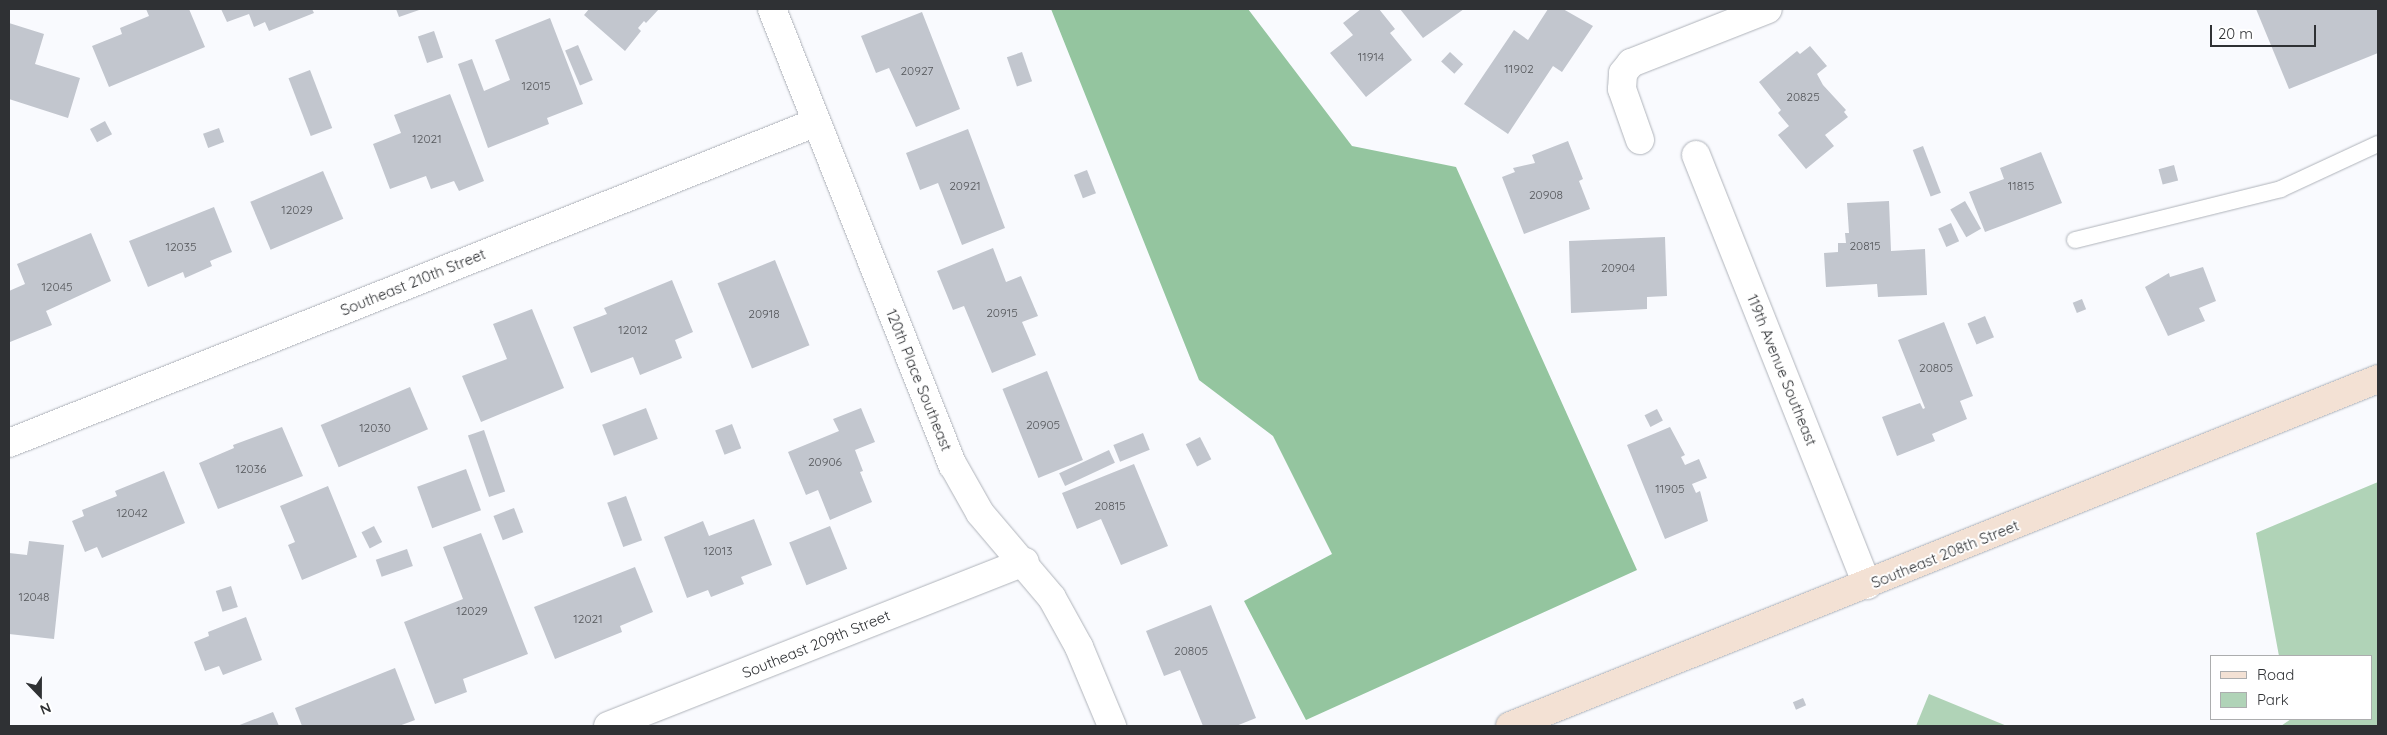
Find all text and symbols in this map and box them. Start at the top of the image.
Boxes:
scale bar [2212,15,2318,47]
text: 20 m [2218,24,2253,43]
house number: 11914 [1358,50,1384,64]
house number: 11902 [1504,62,1534,76]
house number: 20927 [900,64,934,78]
house number: 12015 [521,79,551,93]
house number: 20825 [1786,90,1820,104]
house number: 12021 [412,132,442,146]
house number: 20921 [949,179,981,193]
house number: 11815 [2008,179,2034,193]
house number: 20908 [1529,188,1563,202]
house number: 12029 [281,203,313,217]
house number: 20815 [1849,239,1881,253]
house number: 12035 [165,240,197,254]
street label: Southeast 210th Street [338,245,488,319]
house number: 20904 [1601,261,1635,275]
house number: 12045 [41,280,73,294]
street label: 119th Avenue Southeast [1743,292,1821,448]
street label: 120th Place Southeast [882,306,956,454]
house number: 20915 [986,306,1018,320]
house number: 20918 [748,307,780,321]
house number: 12012 [618,323,648,337]
house number: 20805 [1919,361,1953,375]
house number: 20905 [1026,418,1060,432]
house number: 12030 [359,421,391,435]
house number: 20906 [808,455,842,469]
house number: 12036 [236,462,266,476]
house number: 11905 [1655,482,1685,496]
house number: 20815 [1094,499,1126,513]
house number: 12042 [116,506,148,520]
street label: Southeast 208th Street [1869,516,2021,592]
house number: 12013 [704,544,732,558]
house number: 12048 [18,590,50,604]
house number: 12029 [456,604,488,618]
street label: Southeast 209th Street [739,606,893,682]
house number: 12021 [573,612,603,626]
house number: 20805 [1174,644,1208,658]
legend [2210,655,2372,720]
text: Road [2257,665,2294,684]
north arrow [15,670,65,720]
text: Park [2257,690,2289,709]
text: N [37,699,54,719]

